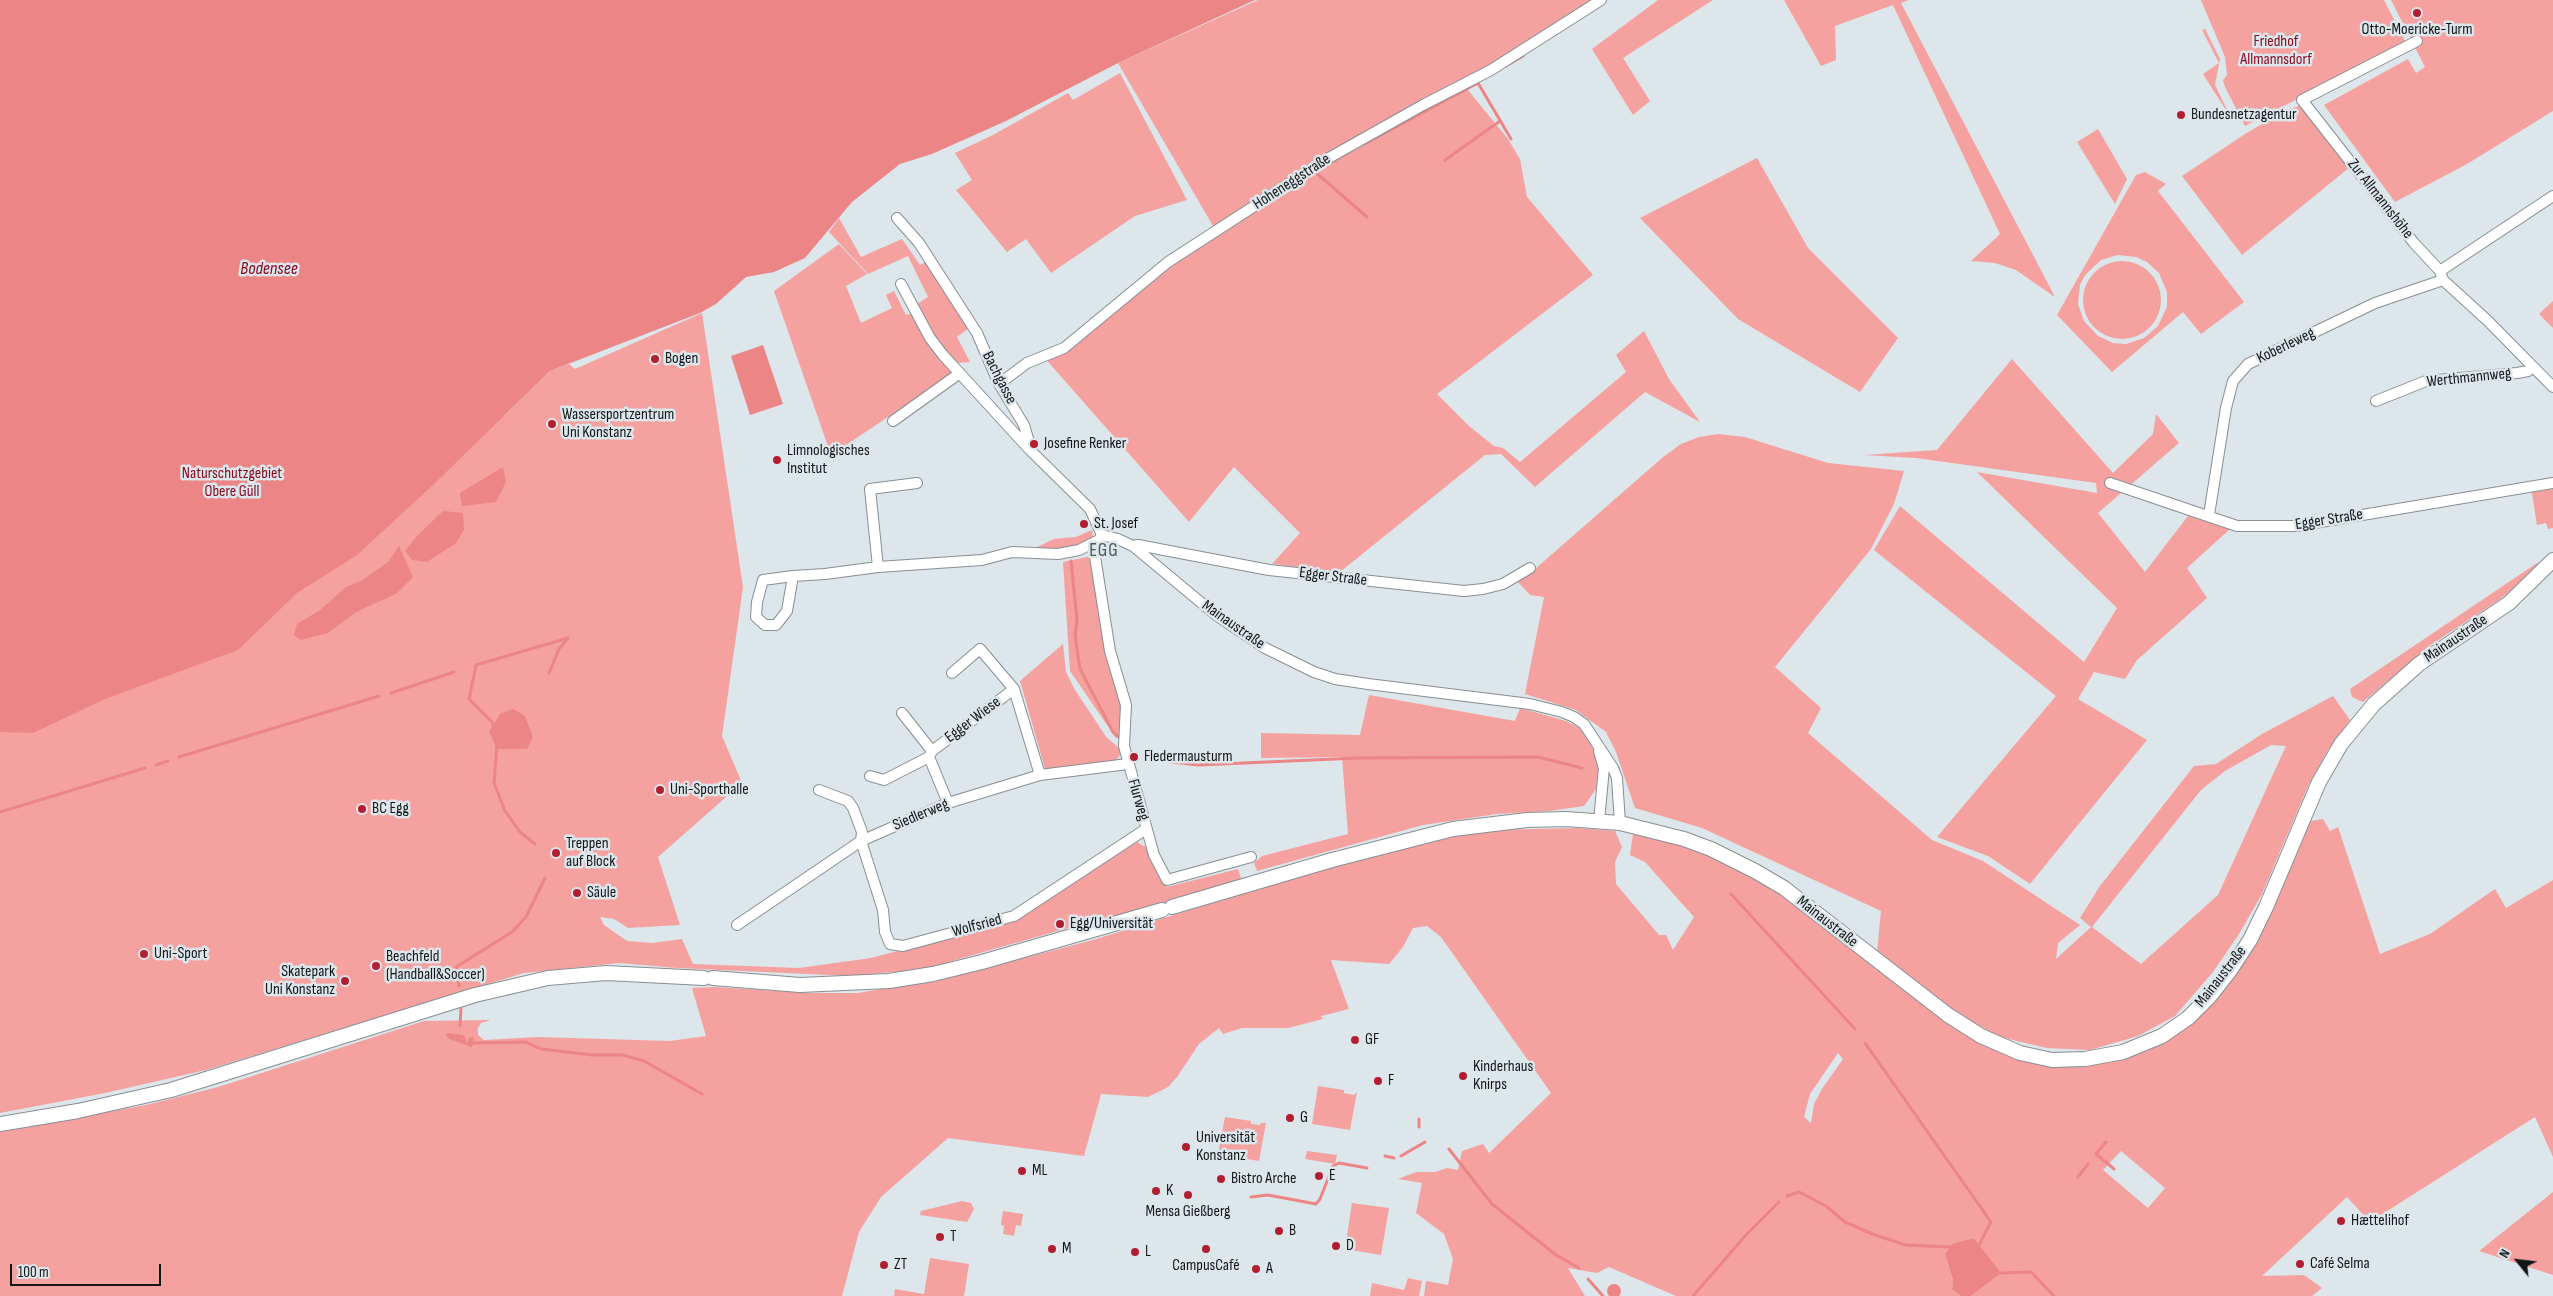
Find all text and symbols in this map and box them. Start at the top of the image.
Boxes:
marker: Otto-Moericke-Turm [2411,7,2423,19]
place label: Otto-Moericke-Turm [2362,20,2472,40]
park label: Friedhof Allmannsdorf [2240,32,2312,70]
place label: Bundesnetzagentur [2191,105,2297,125]
marker: Bundesnetzagentur [2175,109,2187,121]
street label: Hoheneggstraße [1250,150,1334,214]
street label: Zur Allmannshöhe [2343,155,2417,243]
water label: Bodensee [240,258,298,280]
street label: Koberleweg [2254,324,2318,368]
street label: Bachgasse [978,348,1020,408]
place label: Bogen [665,349,698,369]
marker: Bogen [649,353,661,365]
street label: Werthmannweg [2426,364,2512,392]
place label: Wassersportzentrum Uni Konstanz [562,405,674,443]
marker: Wassersportzentrum Uni Konstanz [546,418,558,430]
place label: Josefine Renker [1044,434,1126,454]
marker: Josefine Renker [1028,438,1040,450]
place label: Limnologisches Institut [787,441,870,479]
marker: Limnologisches Institut [771,454,783,466]
park label: Naturschutzgebiet Obere Güll [182,464,282,502]
street label: Egger Straße [2294,505,2364,535]
place label: St. Josef [1094,514,1138,534]
marker: St. Josef [1078,518,1090,530]
district label: EGG [1089,540,1119,562]
street label: Egger Straße [1298,563,1368,591]
street label: Mainaustraße [1198,596,1268,654]
street label: Mainaustraße [2421,611,2491,667]
street label: Egger Wiese [941,693,1005,747]
place label: Fledermausturm [1144,747,1232,767]
marker: Fledermausturm [1128,751,1140,763]
street label: Flurweg [1123,777,1153,823]
place label: Uni-Sporthalle [670,780,749,800]
marker: Uni-Sporthalle [654,784,666,796]
street label: Siedlerweg [890,795,952,835]
place label: BC Egg [372,799,409,819]
marker: BC Egg [356,803,368,815]
place label: Treppen auf Block [566,834,615,872]
marker: Treppen auf Block [550,847,562,859]
place label: Säule [587,883,616,903]
marker: Säule [571,887,583,899]
street label: Mainaustraße [1792,892,1862,952]
street label: Wolfsried [950,910,1004,942]
place label: Egg/Universität [1070,914,1153,934]
marker: Egg/Universität [1054,918,1066,930]
street label: Mainaustraße [2191,942,2251,1012]
place label: Uni-Sport [154,944,207,964]
place label: Beachfeld (Handball&Soccer) [386,947,485,985]
marker: Uni-Sport [138,948,150,960]
marker: Beachfeld (Handball&Soccer) [370,960,382,972]
place label: Skatepark Uni Konstanz [265,962,335,1000]
marker: Skatepark Uni Konstanz [339,975,351,987]
place label: GF [1365,1030,1379,1050]
marker: GF [1349,1034,1361,1046]
place label: Kinderhaus Knirps [1473,1057,1533,1095]
marker: Kinderhaus Knirps [1457,1070,1469,1082]
place label: F [1388,1071,1394,1091]
marker: F [1372,1075,1384,1087]
place label: G [1300,1108,1308,1128]
marker: G [1284,1112,1296,1124]
place label: Universität Konstanz [1196,1128,1255,1166]
marker: Universität Konstanz [1180,1141,1192,1153]
place label: ML [1032,1161,1047,1181]
marker: ML [1016,1165,1028,1177]
place label: E [1329,1166,1336,1186]
place label: Bistro Arche [1231,1169,1296,1189]
marker: E [1313,1170,1325,1182]
marker: Bistro Arche [1215,1173,1227,1185]
place label: K [1166,1181,1173,1201]
marker: K [1150,1185,1162,1197]
marker: Mensa Gießberg [1182,1189,1194,1201]
place label: Mensa Gießberg [1146,1202,1230,1222]
place label: Hættelihof [2351,1211,2409,1231]
marker: Hættelihof [2335,1215,2347,1227]
place label: B [1289,1221,1296,1241]
marker: B [1273,1225,1285,1237]
place label: T [950,1227,956,1247]
marker: T [934,1231,946,1243]
place label: D [1346,1236,1354,1256]
north arrow [2493,1236,2543,1286]
place label: M [1062,1239,1072,1259]
marker: D [1330,1240,1342,1252]
place label: L [1145,1242,1151,1262]
marker: M [1046,1243,1058,1255]
marker: CampusCafé [1200,1243,1212,1255]
marker: L [1129,1246,1141,1258]
text: N [2495,1246,2514,1261]
scale bar [12,1254,164,1286]
place label: Café Selma [2310,1254,2370,1274]
place label: ZT [894,1255,907,1275]
place label: CampusCafé [1172,1256,1240,1276]
marker: Café Selma [2294,1258,2306,1270]
marker: ZT [878,1259,890,1271]
place label: A [1266,1259,1273,1279]
text: 100 m [18,1263,49,1282]
marker: A [1250,1263,1262,1275]

